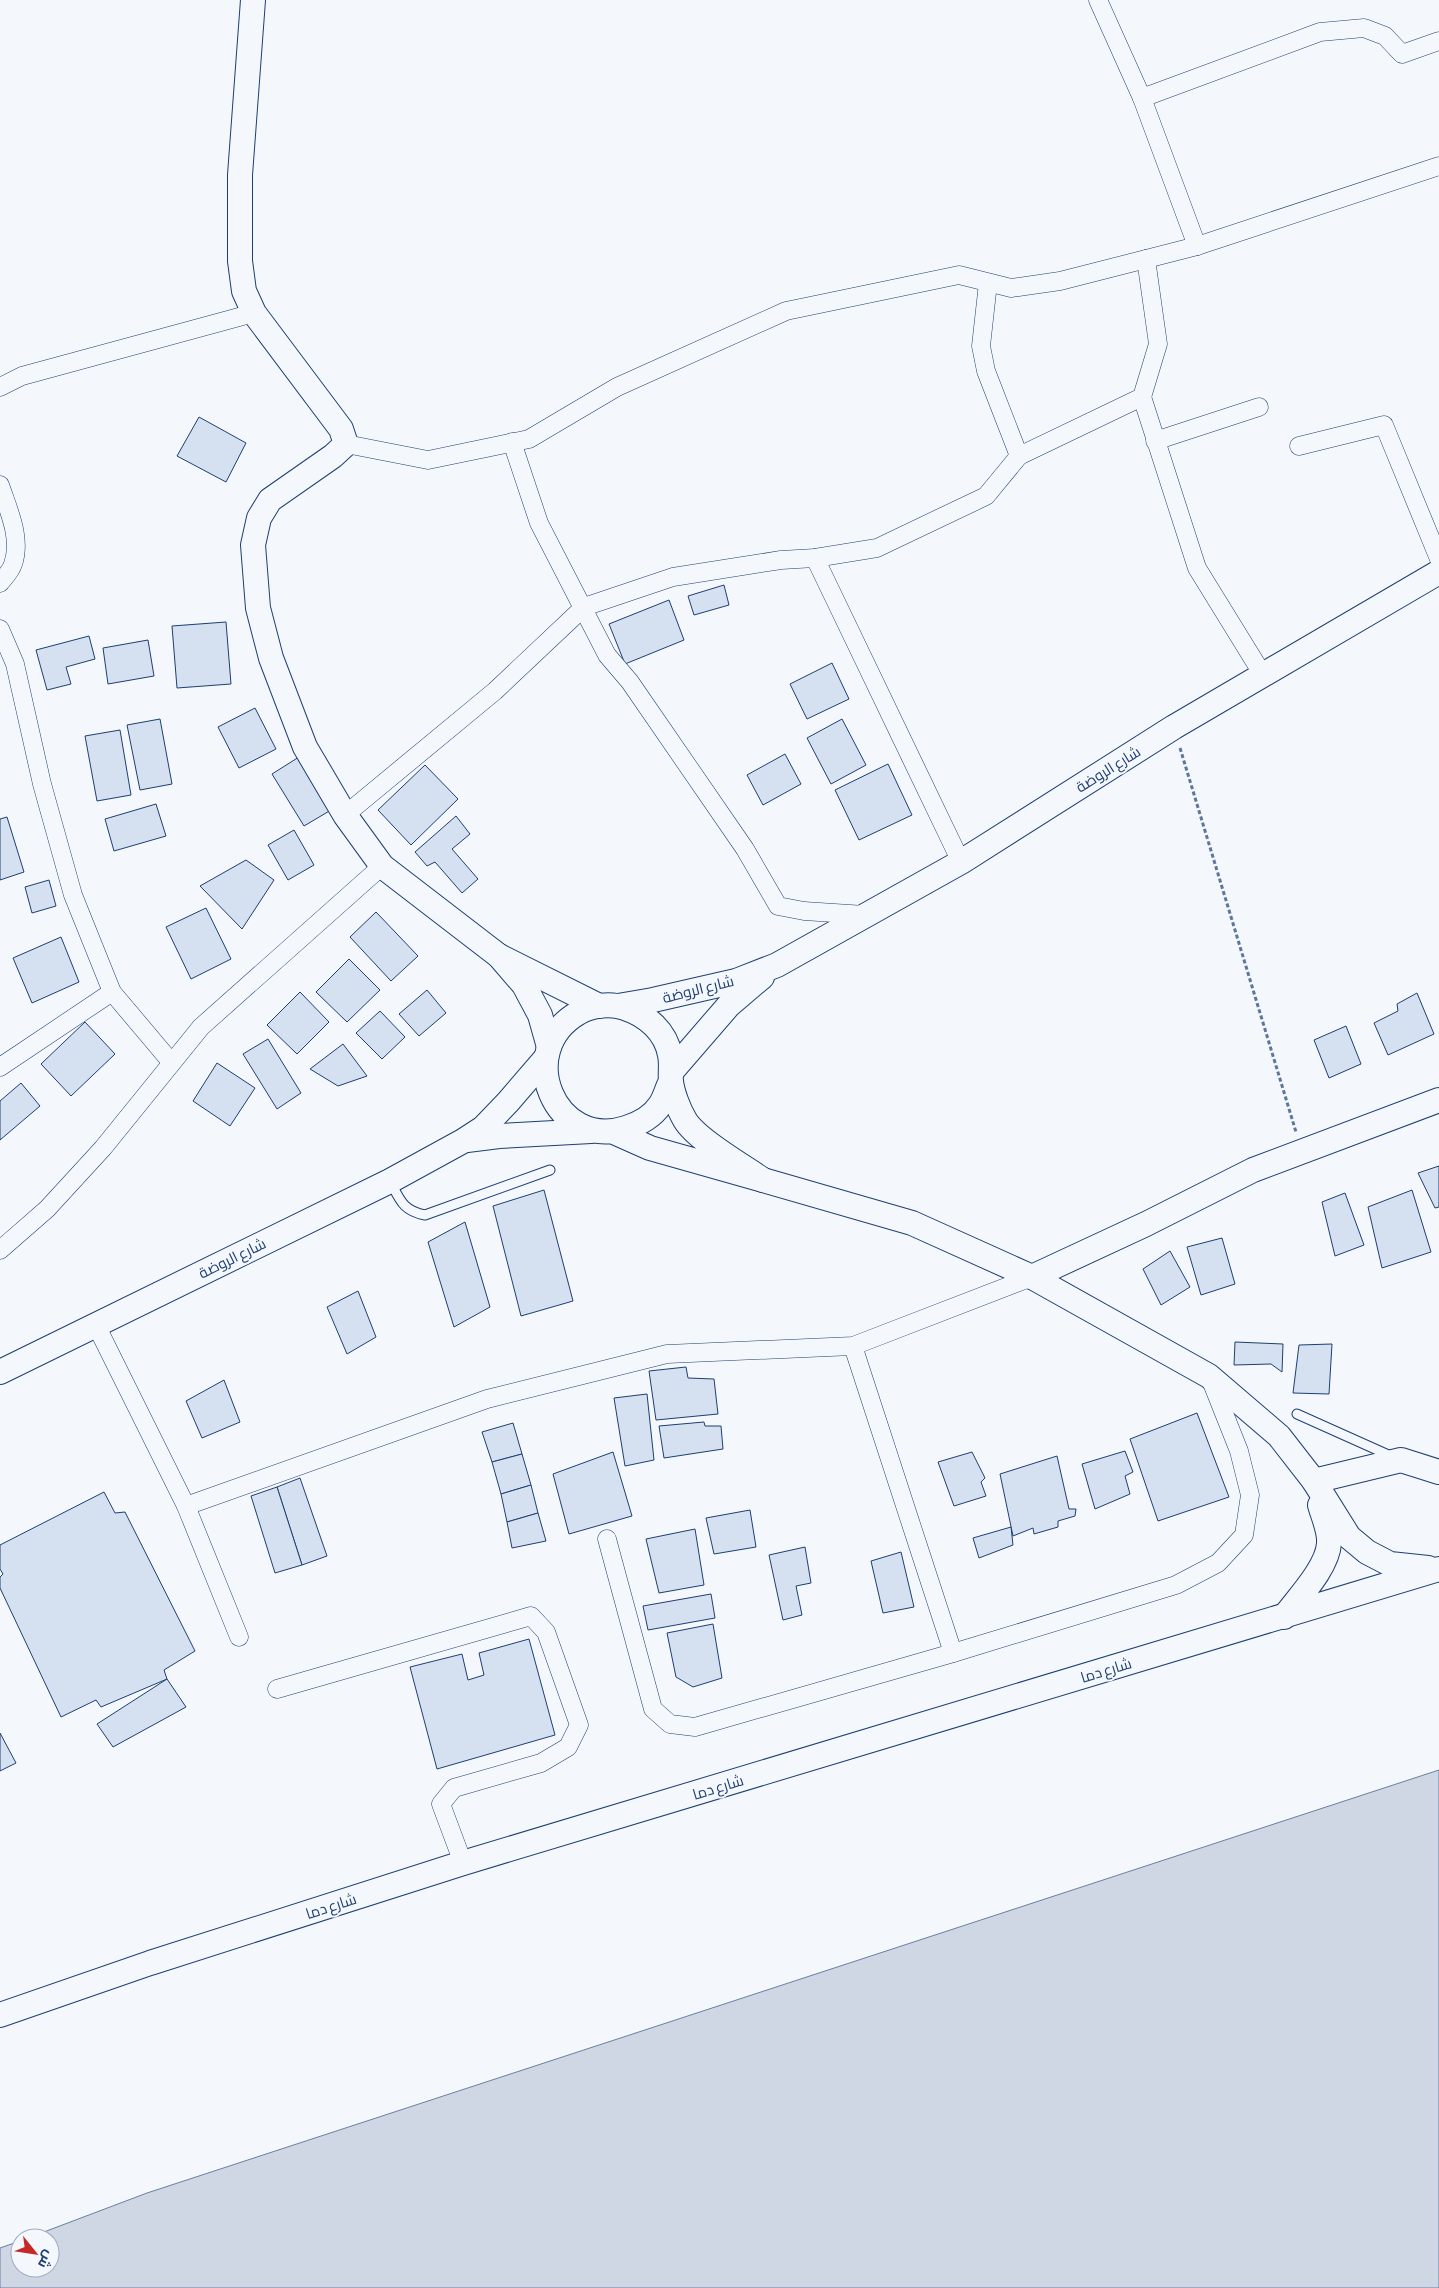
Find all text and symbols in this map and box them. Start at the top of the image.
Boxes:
street label: شارع الروضة [1073,742,1145,798]
street label: شارع الروضة [661,972,736,1009]
street label: شارع الروضة [196,1234,270,1284]
street label: شارع دما [1078,1654,1134,1689]
street label: شارع دما [690,1771,746,1806]
street label: شارع دما [303,1890,359,1925]
north arrow [10,2228,60,2278]
text: ش [34,2247,58,2271]

